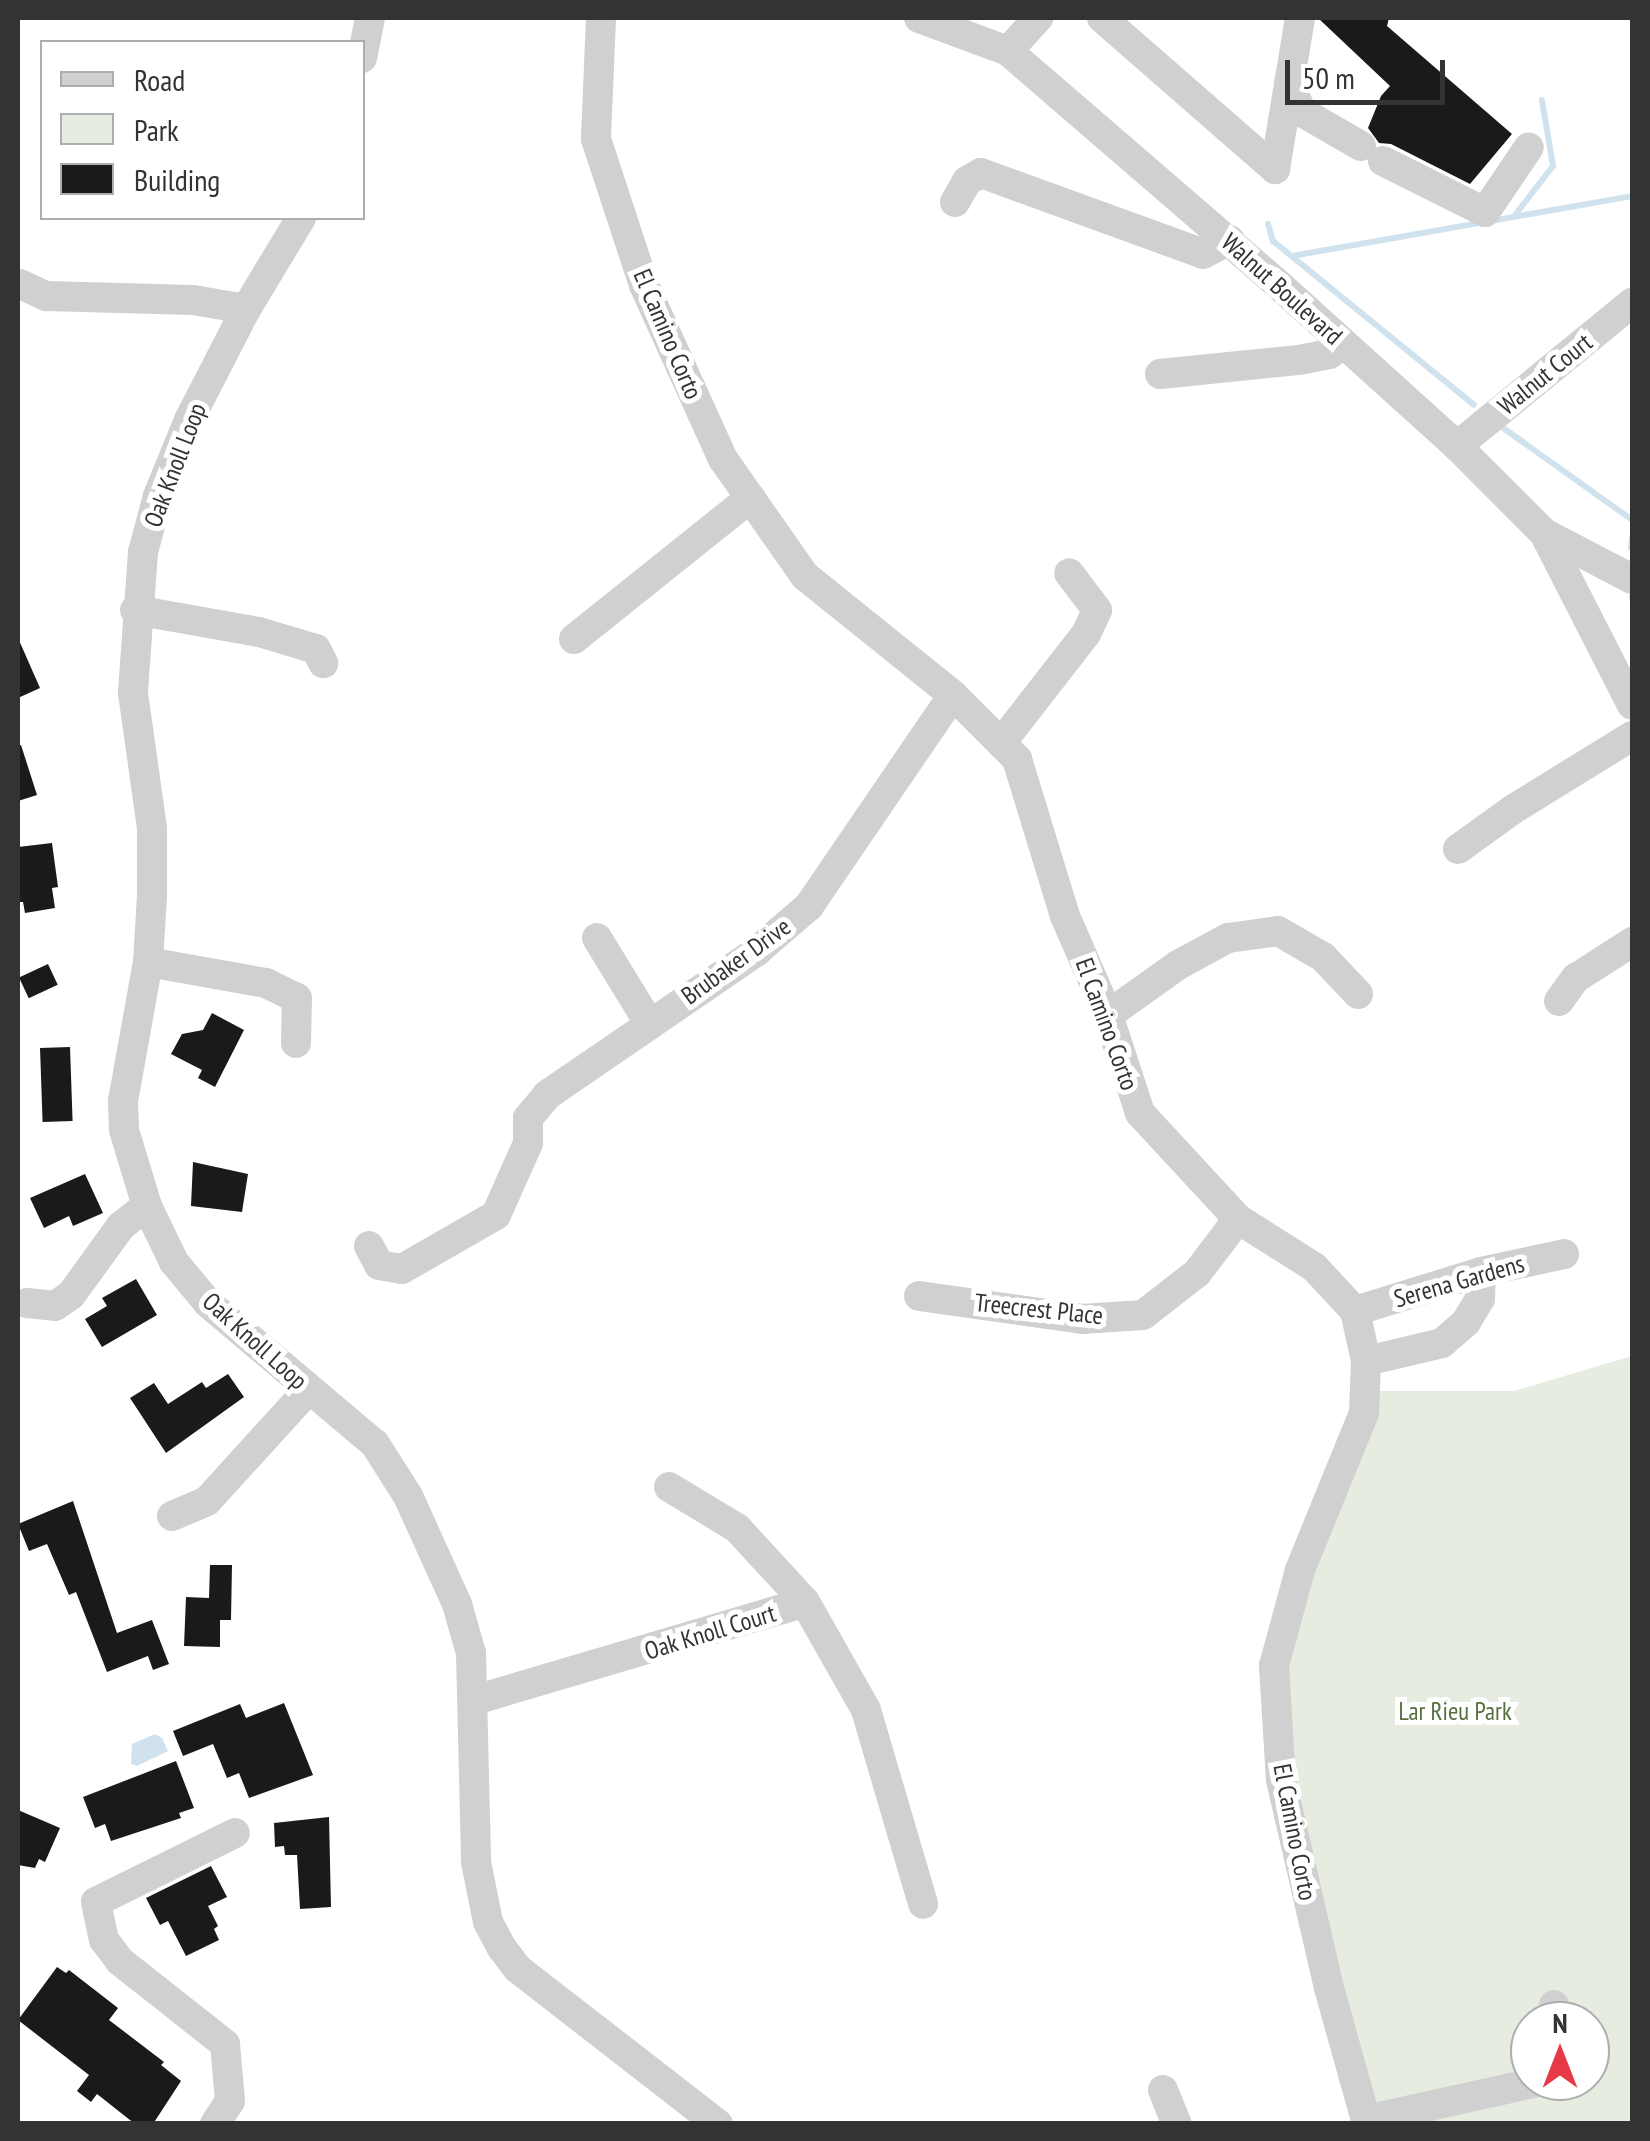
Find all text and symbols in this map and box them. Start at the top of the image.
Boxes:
legend [40,40,365,220]
scale bar [1290,40,1450,102]
text: 50 m [1302,58,1355,97]
text: Road [134,60,185,99]
text: Park [134,110,179,149]
text: Building [134,160,220,199]
street label: Walnut Boulevard [1215,227,1349,351]
street label: El Camino Corto [627,265,709,403]
street label: Walnut Court [1492,327,1598,421]
street label: Oak Knoll Loop [138,398,212,532]
street label: Brubaker Drive [676,911,796,1011]
street label: El Camino Corto [1069,954,1145,1094]
street label: Serena Gardens [1390,1248,1528,1314]
street label: Oak Knoll Loop [196,1286,314,1396]
street label: Treecrest Place [973,1287,1105,1331]
street label: Oak Knoll Court [641,1598,779,1666]
park label: Lar Rieu Park [1398,1696,1512,1726]
street label: El Camino Corto [1267,1761,1323,1903]
north arrow [1510,2001,1610,2101]
text: N [1552,2004,1568,2041]

